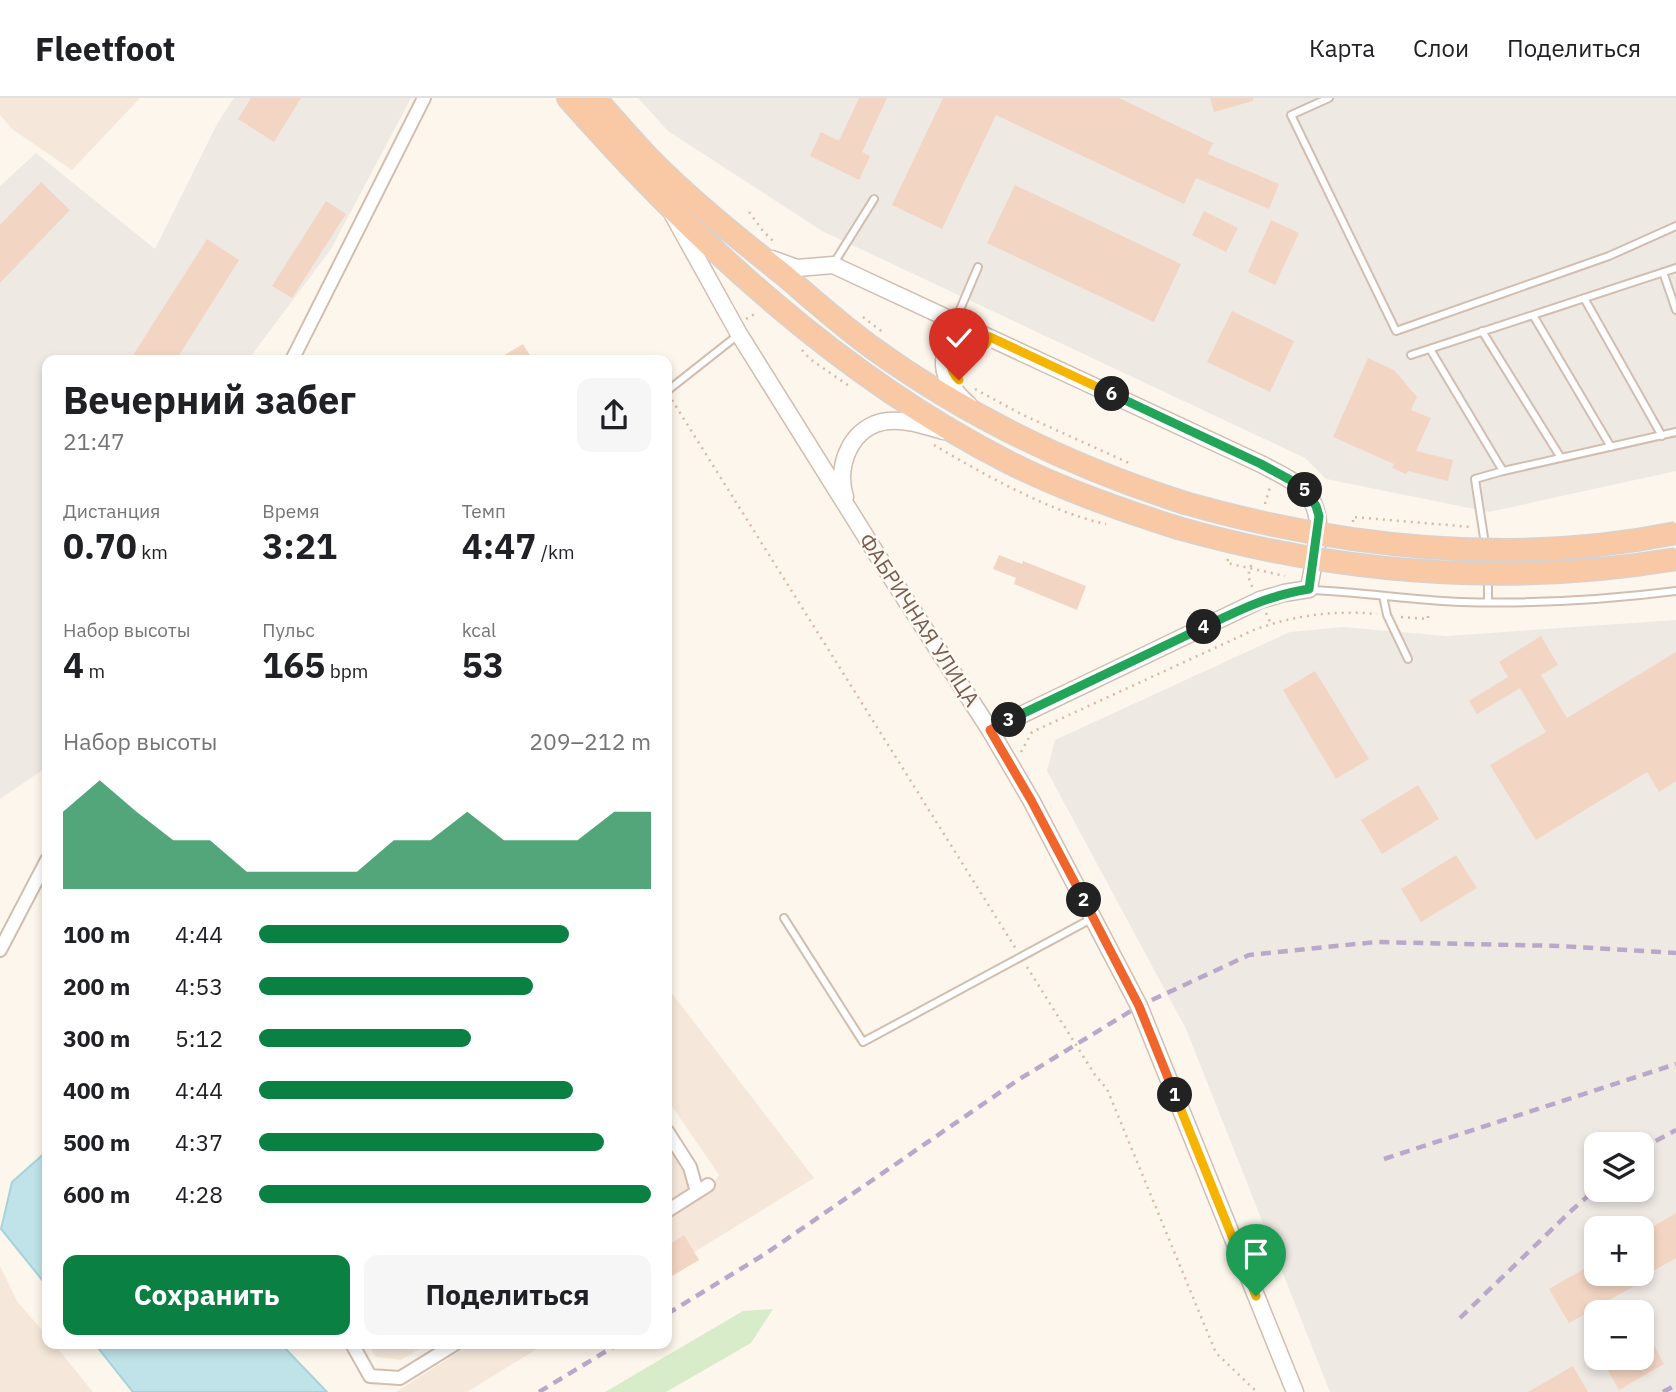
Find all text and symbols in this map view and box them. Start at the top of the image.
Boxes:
text: Fleetfoot [35,27,175,70]
text: Карта [1309,32,1375,64]
text: Слои [1413,32,1469,64]
text: Поделиться [1507,32,1641,64]
pin [929,308,989,380]
icon: check [940,319,978,357]
text: Вечерний забег [63,375,356,424]
pin: 6 [1094,376,1130,412]
button: share [577,378,651,452]
text: 6 [1106,381,1117,405]
text: 21:47 [63,426,125,456]
pin: 5 [1288,472,1322,508]
text: 5 [1299,477,1310,501]
text: Дистанция [63,499,160,523]
text: Время [262,499,320,523]
text: Темп [462,499,506,523]
text: 0.70 [63,523,137,569]
text: 3:21 [262,523,337,569]
text: 4:47 [462,523,536,569]
street label: ФАБРИЧНАЯ УЛИЦА [853,527,986,712]
text: km [137,540,168,564]
text: /km [536,540,575,564]
pin: 4 [1186,610,1222,644]
text: 4 [1198,614,1209,638]
text: Набор высоты [63,618,190,642]
text: Пульс [262,618,315,642]
text: kcal [462,618,496,642]
text: 4 [63,642,84,688]
text: 165 [262,642,325,688]
text: 53 [462,642,504,688]
text: m [84,659,105,683]
text: bpm [325,659,368,683]
pin: 3 [992,702,1026,738]
text: 3 [1003,707,1014,731]
text: Набор высоты [63,726,217,756]
text: 209–212 m [529,726,651,756]
pin: 2 [1066,882,1102,918]
text: 2 [1078,887,1089,911]
text: 100 m [63,919,130,949]
text: 4:44 [175,919,223,949]
text: 200 m [63,971,130,1001]
text: 4:53 [175,971,223,1001]
text: 300 m [63,1023,130,1053]
text: 5:12 [175,1023,223,1053]
text: 400 m [63,1075,130,1105]
text: 4:44 [175,1075,223,1105]
pin: 1 [1158,1077,1192,1112]
text: 1 [1169,1082,1180,1106]
text: 500 m [63,1127,130,1157]
text: 4:37 [175,1127,223,1157]
map controls [1584,1132,1654,1370]
button: layers [1584,1132,1654,1202]
text: 600 m [63,1179,130,1209]
text: 4:28 [175,1179,223,1209]
button: + [1584,1216,1654,1286]
pin [1226,1224,1286,1296]
icon: arrive [1237,1235,1275,1273]
button: Сохранить [63,1255,350,1335]
button: Поделиться [364,1255,651,1335]
button: − [1584,1300,1654,1370]

